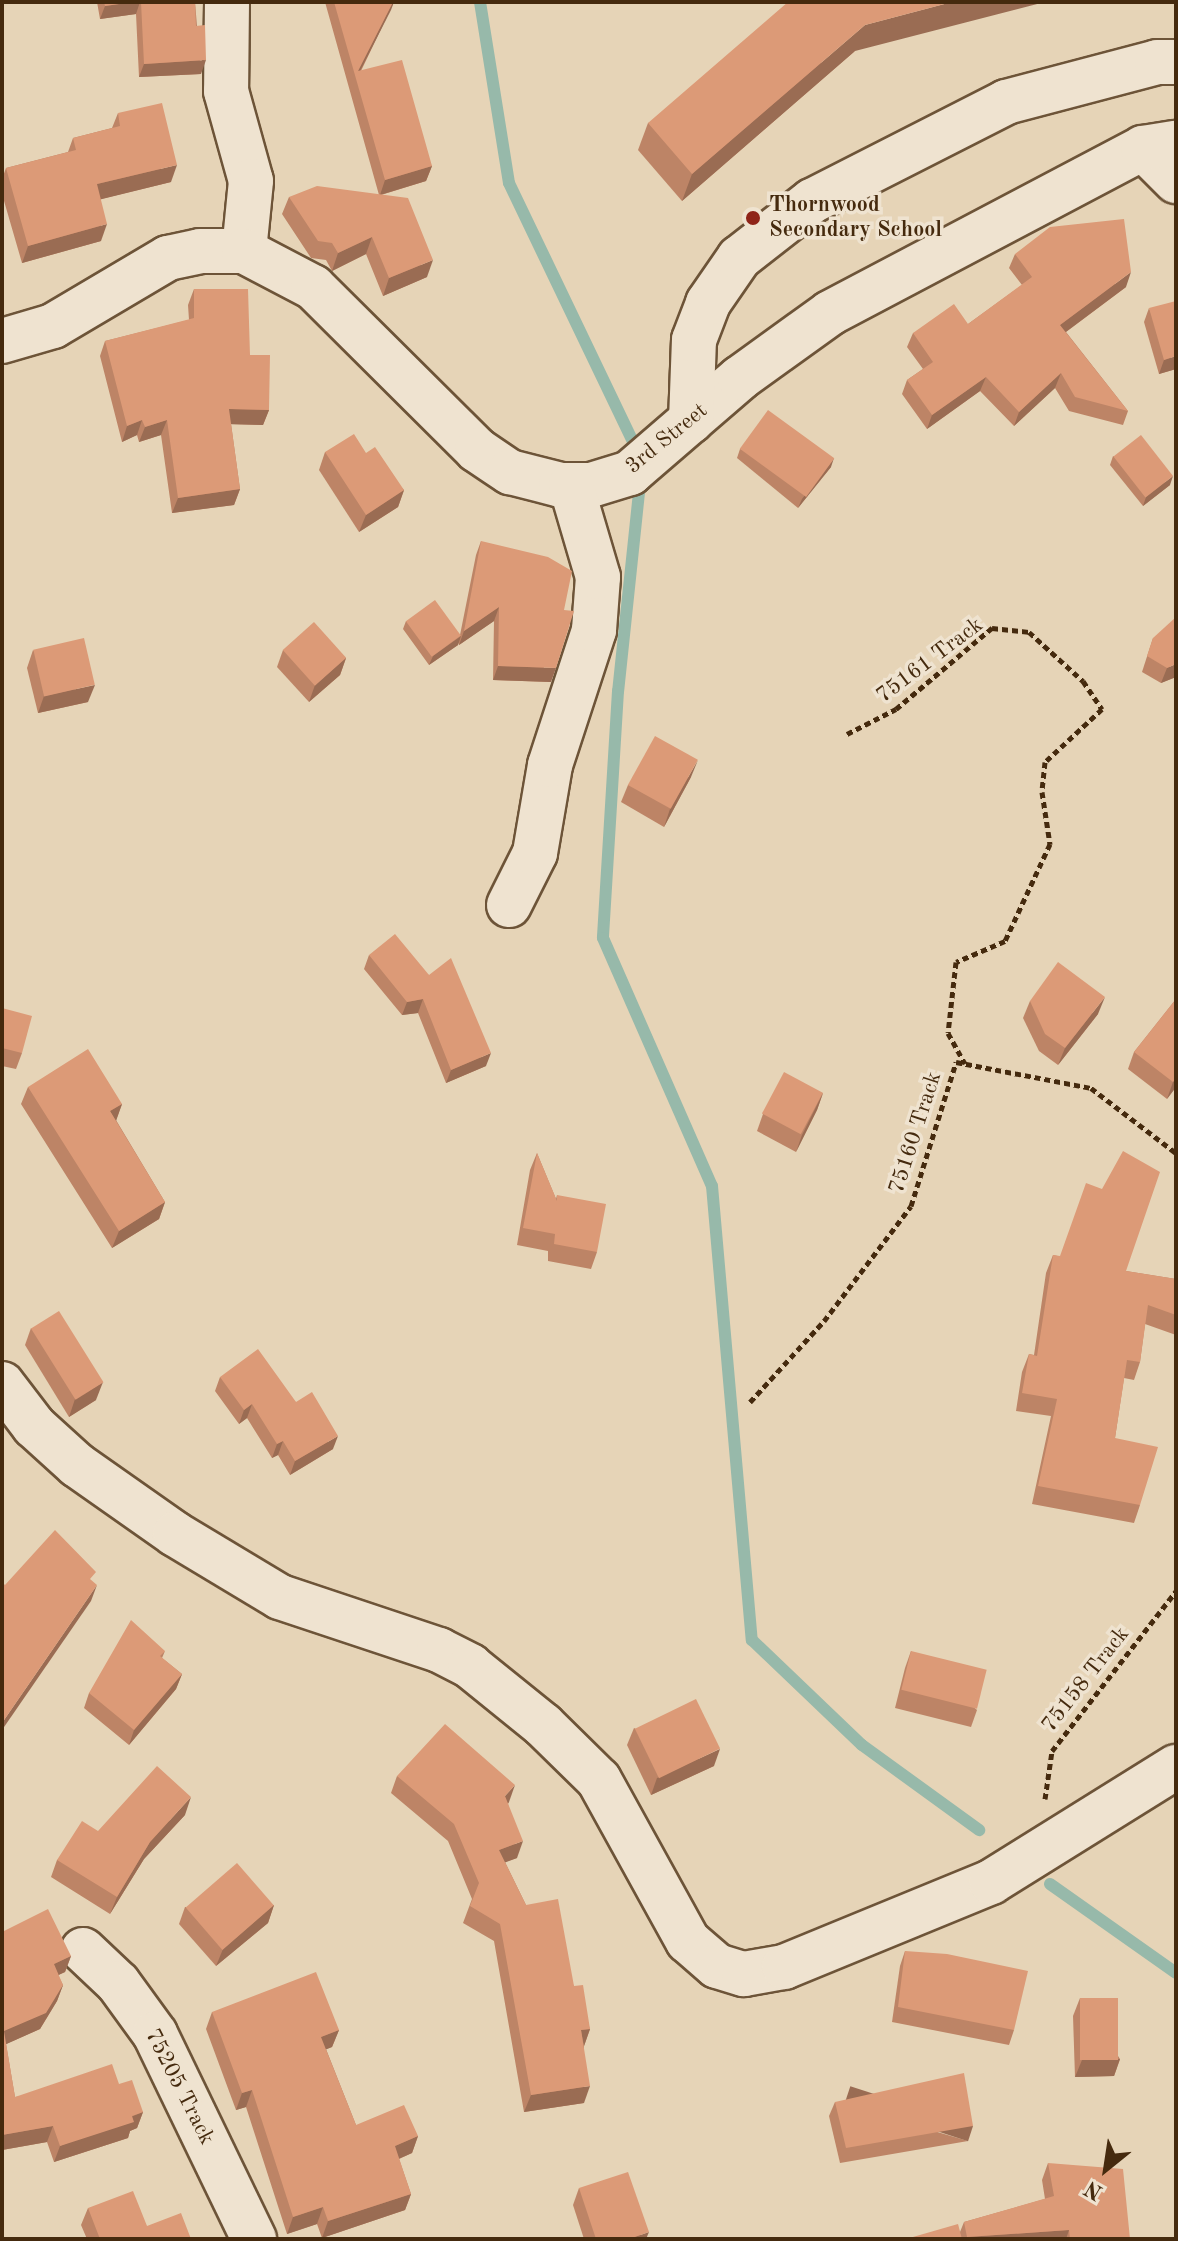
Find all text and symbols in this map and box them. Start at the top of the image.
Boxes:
place label: Thornwood Secondary School [769,192,942,244]
marker: Thornwood Secondary School [744,209,762,227]
street label: 3rd Street [621,398,713,480]
street label: 75161 Track [872,612,988,710]
street label: 75160 Track [884,1069,948,1197]
street label: 75158 Track [1037,1622,1135,1738]
street label: 75205 Track [139,2025,219,2149]
north arrow [1066,2129,1146,2209]
text: N [1081,2176,1107,2204]

